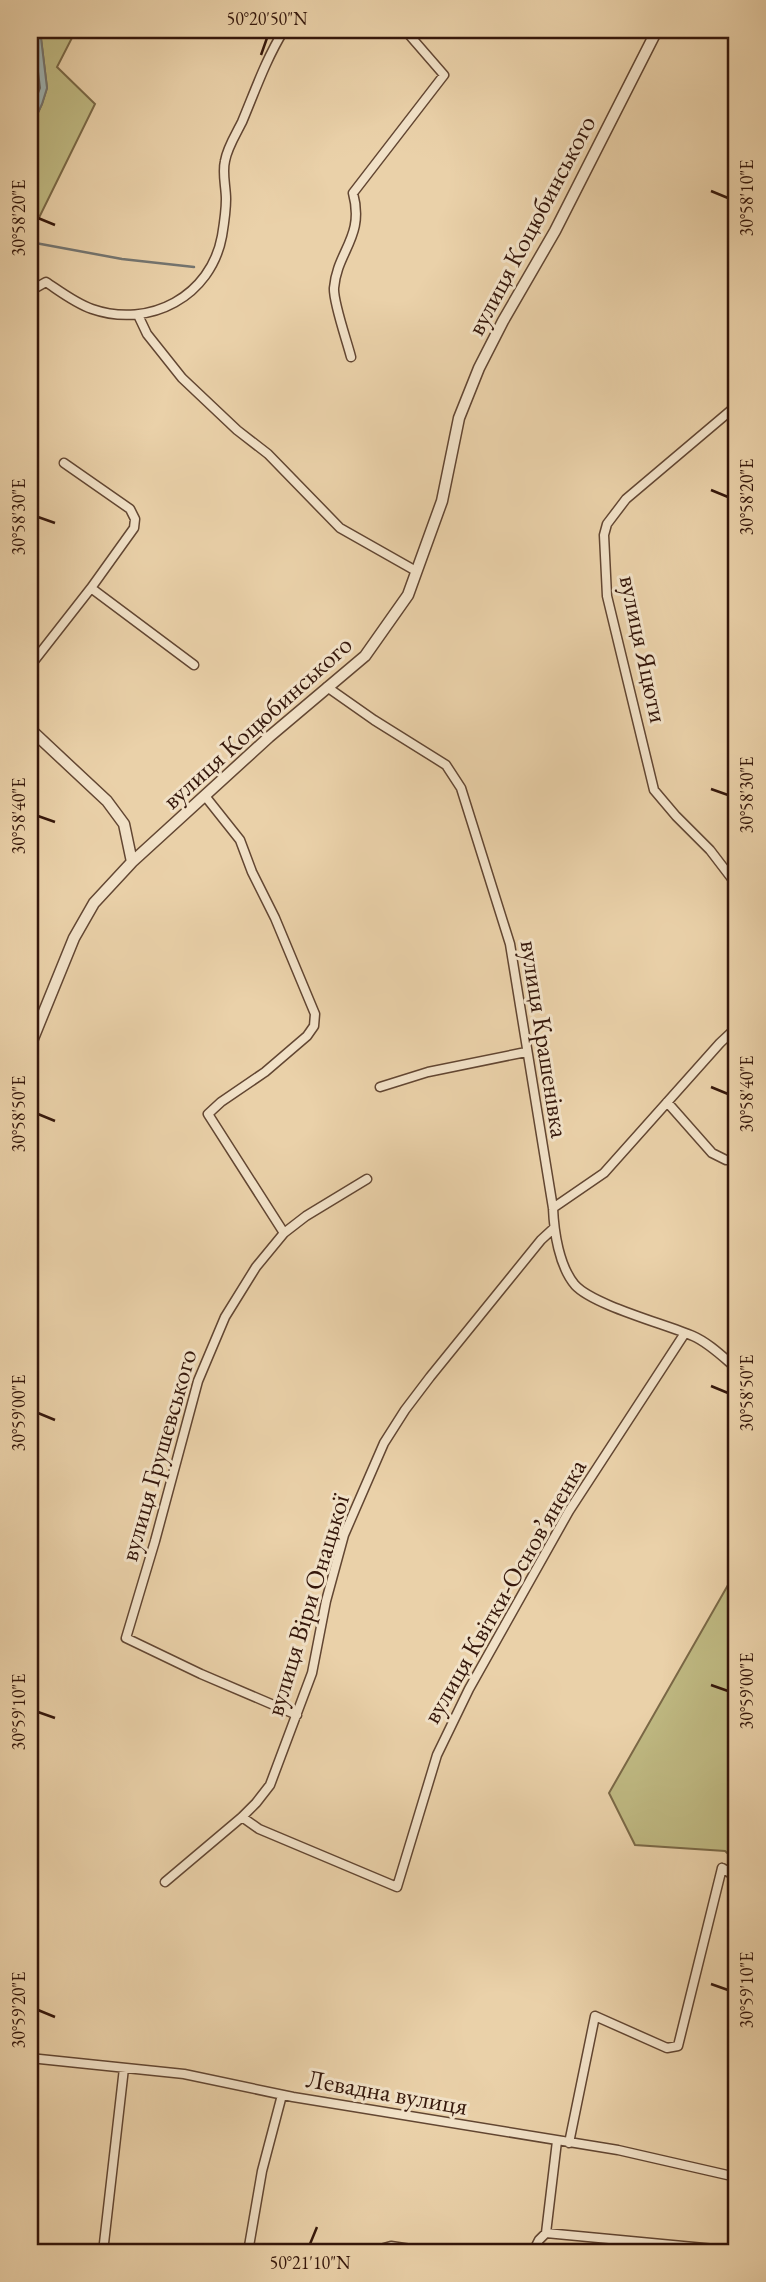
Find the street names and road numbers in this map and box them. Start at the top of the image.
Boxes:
street label: вулиця Коцюбинського [459,109,603,341]
street label: вулиця Яцюти [612,572,676,726]
street label: вулиця Коцюбинського [155,628,359,816]
street label: вулиця Крашенівка [513,938,578,1141]
street label: вулиця Грушевського [111,1345,205,1565]
street label: вулиця Квітки-Основʼяненка [414,1452,594,1730]
street label: вулиця Віри Онацької [257,1489,357,1720]
street label: Левадна вулиця [304,2061,470,2123]

